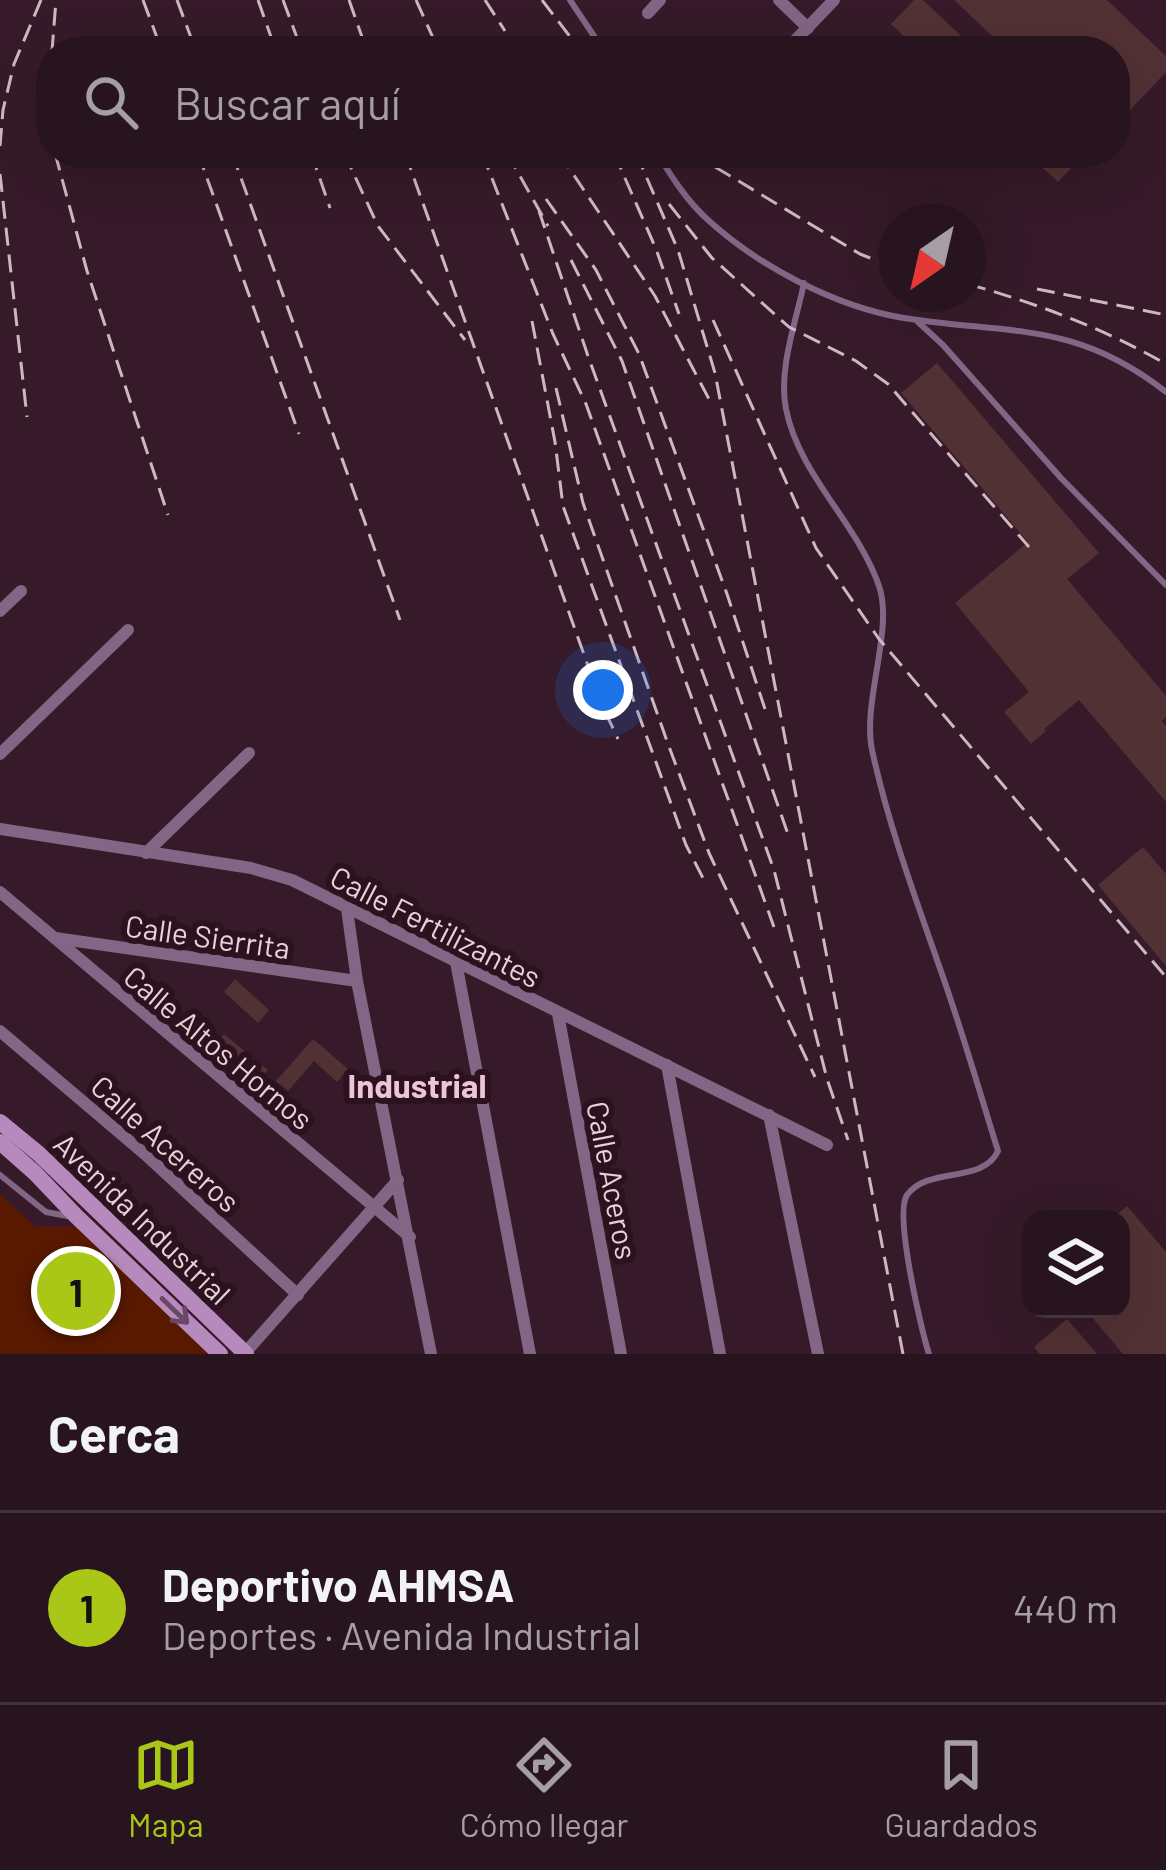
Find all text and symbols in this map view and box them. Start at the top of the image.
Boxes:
search box [36,36,1130,168]
icon: search [78,69,144,135]
text: Buscar aquí [174,75,401,129]
north arrow [878,204,986,312]
your location [573,660,633,720]
street label: Calle Fertilizantes [325,858,547,994]
street label: Calle Sierrita [123,907,293,965]
street label: Calle Altos Hornos [117,958,321,1136]
district label: Industrial [348,1065,486,1105]
street label: Calle Acereros [85,1067,247,1219]
street label: Calle Aceros [580,1098,646,1262]
street label: Avenida Industrial [47,1125,239,1311]
map controls [1022,1210,1130,1318]
button: layers [1022,1210,1130,1318]
pin: 1 [37,1246,115,1336]
one-way arrow [160,1296,189,1324]
text: Cerca [48,1402,180,1463]
text: Deportivo AHMSA [162,1557,515,1611]
text: 1 [80,1584,94,1631]
text: 440 m [1013,1584,1118,1631]
text: Deportes · Avenida Industrial [162,1611,641,1658]
tab: Mapa [128,1732,204,1844]
tab: Cómo llegar [460,1732,628,1844]
tab: Guardados [885,1732,1038,1844]

